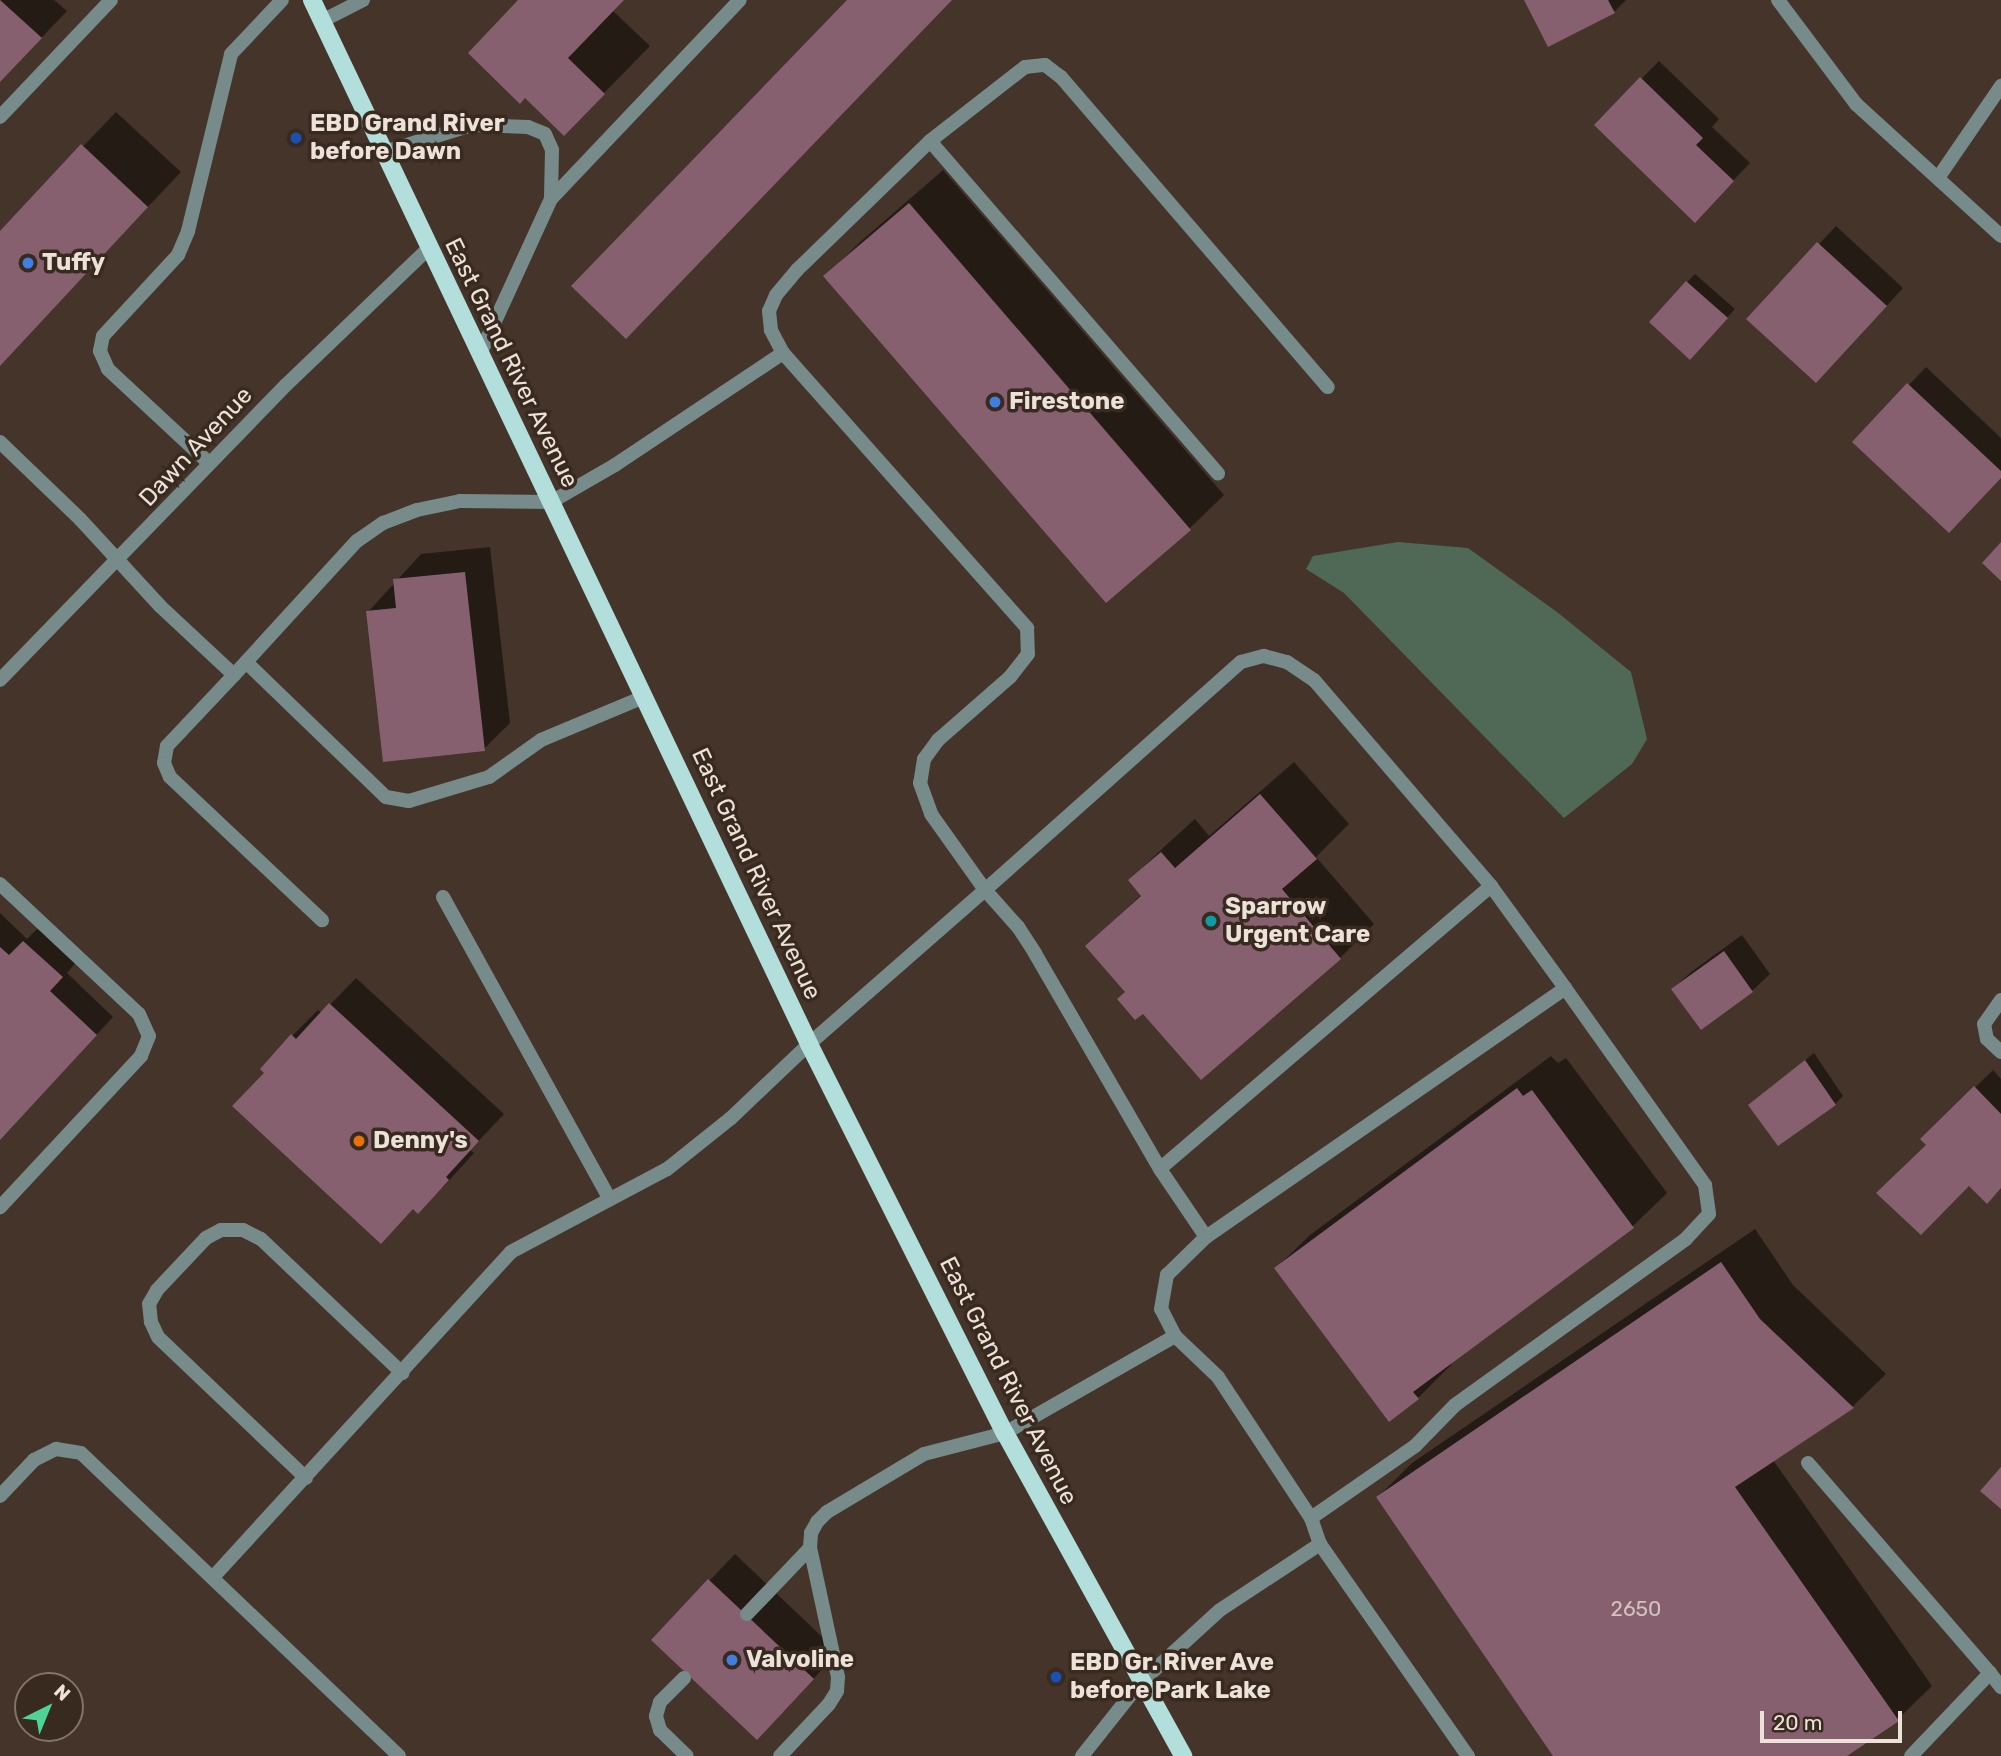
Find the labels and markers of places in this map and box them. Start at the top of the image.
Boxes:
place label: EBD Grand River before Dawn [310,110,505,166]
marker: EBD Grand River before Dawn [288,130,304,146]
place label: Tuffy [42,249,105,277]
marker: Tuffy [20,255,36,271]
place label: Firestone [1009,388,1125,416]
marker: Firestone [987,394,1003,410]
place label: Sparrow Urgent Care [1225,893,1370,949]
marker: Sparrow Urgent Care [1203,913,1219,929]
place label: Denny's [373,1127,468,1155]
marker: Denny's [351,1133,367,1149]
place label: Valvoline [746,1646,854,1674]
place label: EBD Gr. River Ave before Park Lake [1070,1649,1275,1705]
marker: Valvoline [724,1652,740,1668]
marker: EBD Gr. River Ave before Park Lake [1048,1669,1064,1685]

